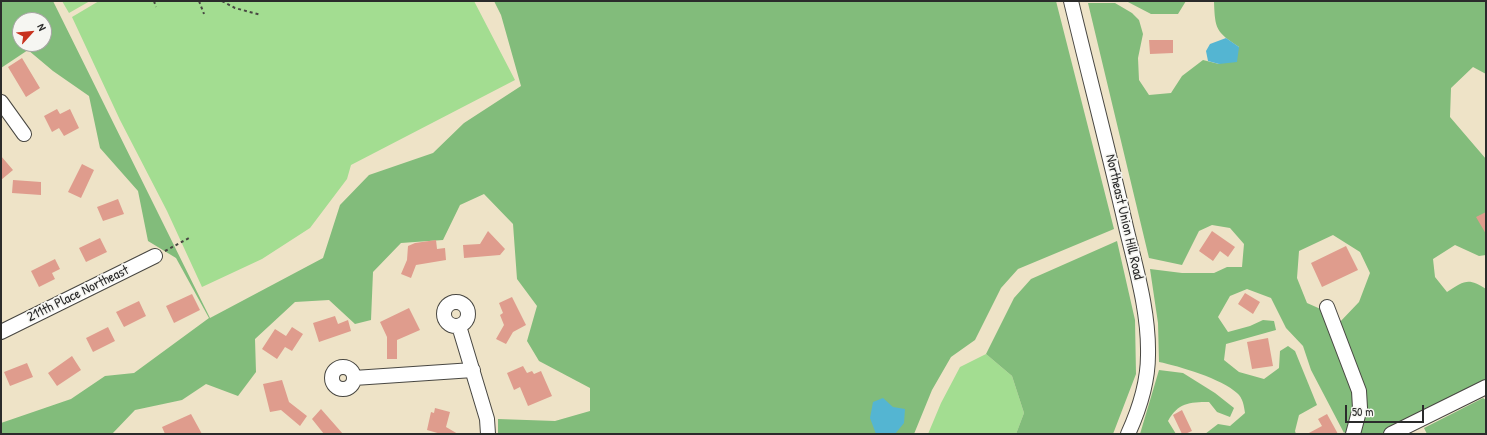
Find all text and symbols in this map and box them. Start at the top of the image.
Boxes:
north arrow [12,12,52,52]
text: N [34,21,49,33]
street label: Northeast Union Hill Road [1101,153,1147,281]
street label: 211th Place Northeast [24,262,132,326]
scale bar [1347,397,1426,423]
text: 50 m [1352,403,1373,420]

